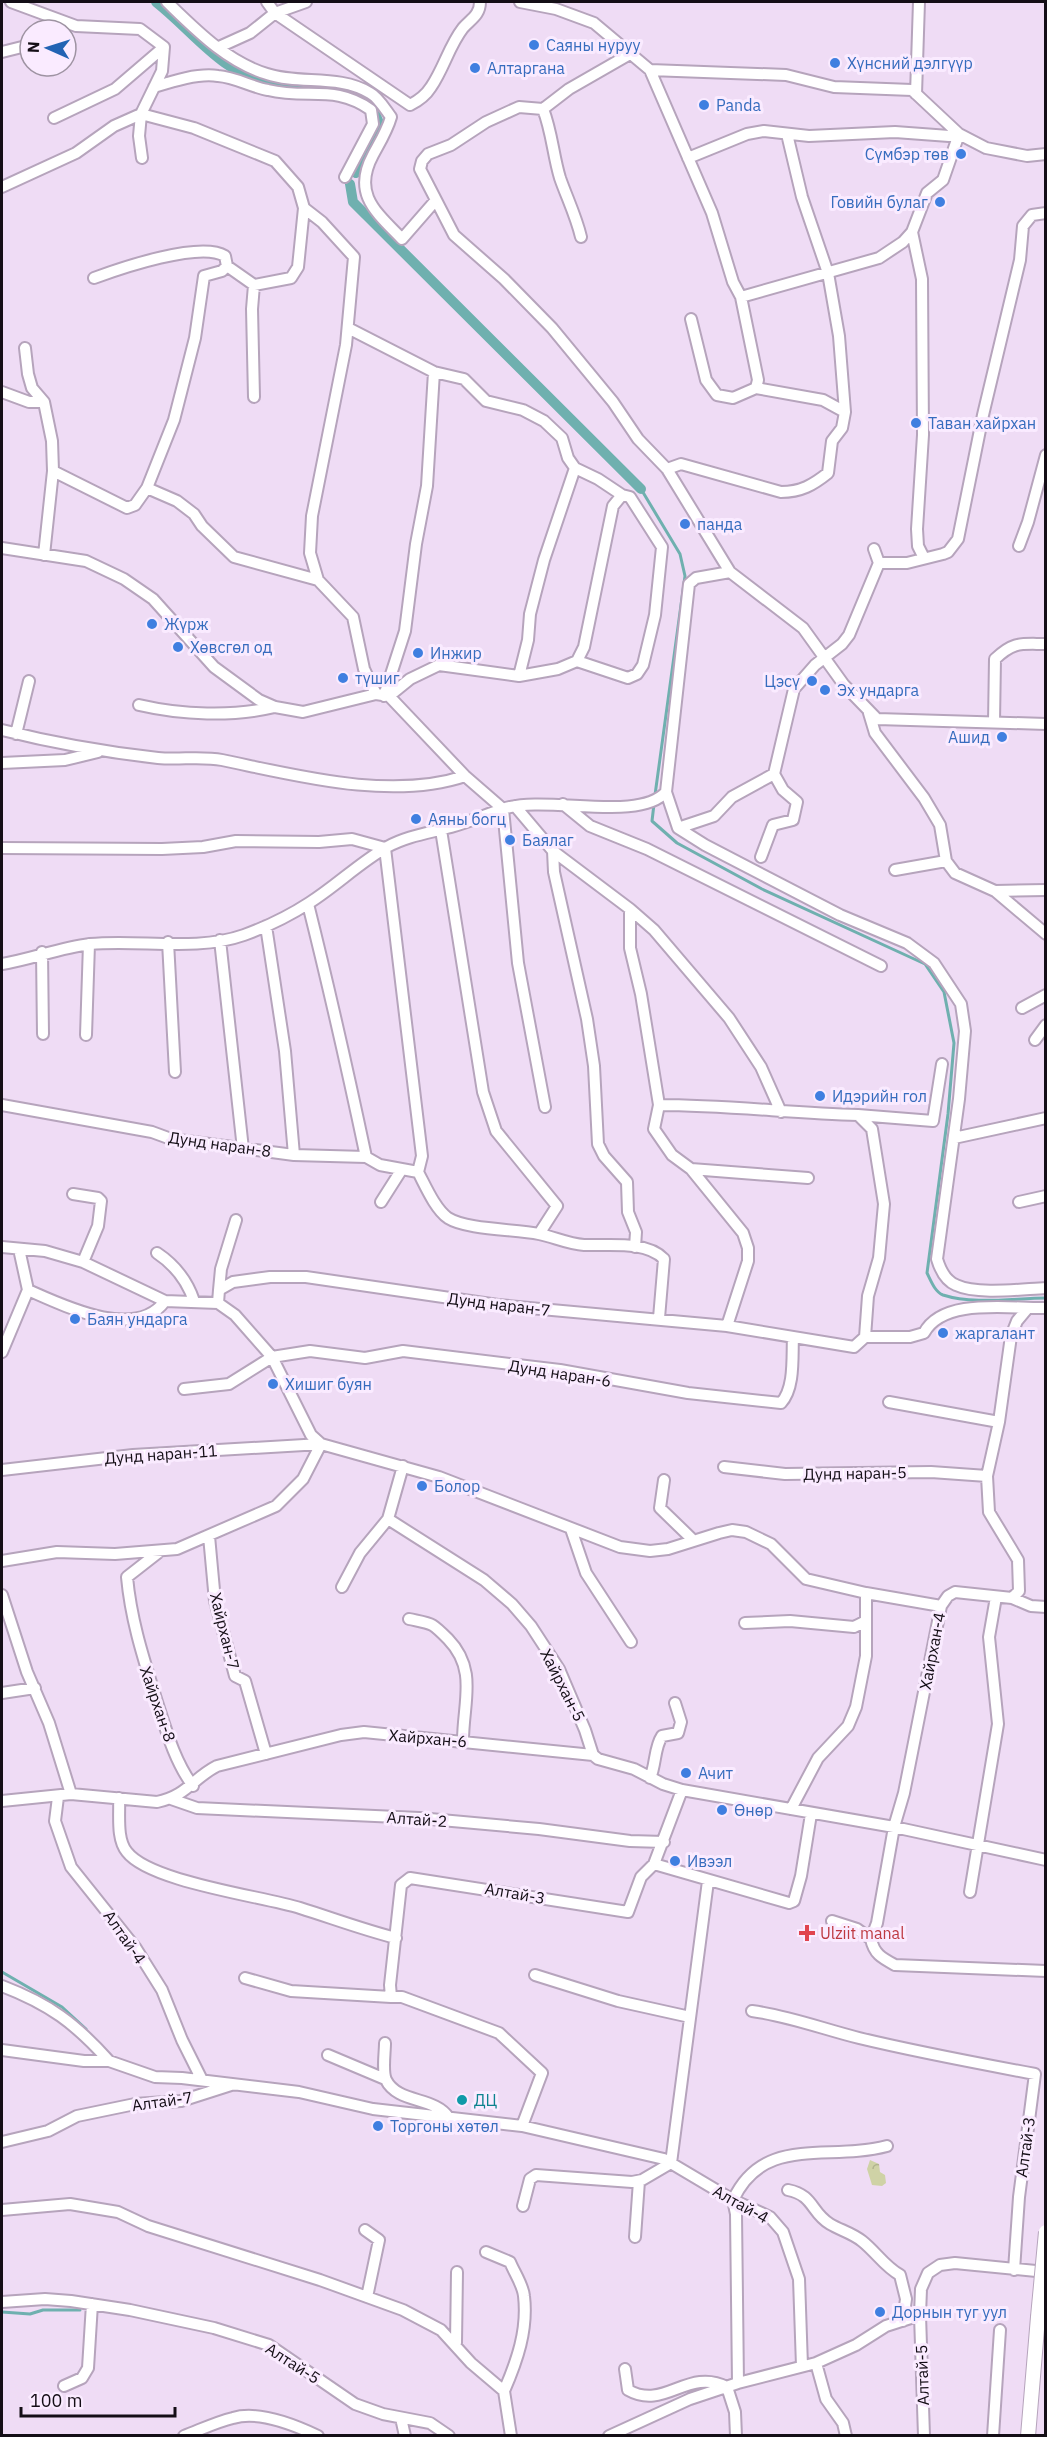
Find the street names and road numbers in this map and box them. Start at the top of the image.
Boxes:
street label: Дунд наран-8 [167,1127,273,1161]
street label: Дунд наран-7 [446,1288,552,1320]
street label: Дунд наран-6 [507,1355,613,1391]
street label: Дунд наран-11 [104,1440,218,1468]
street label: Дунд наран-5 [803,1462,907,1484]
street label: Хайрхан-7 [206,1590,244,1672]
street label: Хайрхан-4 [915,1610,949,1692]
street label: Хайрхан-5 [536,1645,590,1725]
street label: Хайрхан-8 [136,1664,180,1744]
street label: Хайрхан-6 [388,1725,468,1751]
street label: Алтай-2 [386,1807,448,1831]
street label: Алтай-3 [483,1878,547,1908]
street label: Алтай-4 [99,1906,151,1968]
street label: Алтай-7 [130,2087,194,2115]
street label: Алтай-3 [1011,2115,1039,2179]
street label: Алтай-4 [710,2181,772,2227]
street label: Алтай-5 [262,2338,324,2388]
street label: Алтай-5 [911,2344,933,2406]

